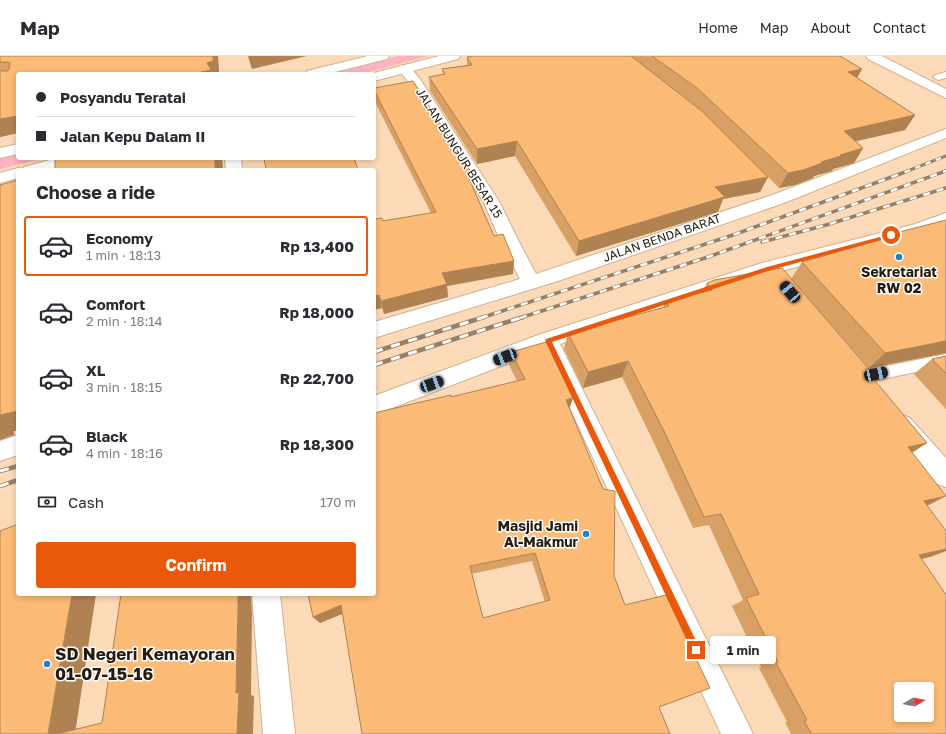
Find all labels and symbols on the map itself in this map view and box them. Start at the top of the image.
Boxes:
street label: JALAN BUNGUR BESAR 15 [413,85,506,221]
street label: JALAN BENDA BARAT [601,210,723,265]
route start [882,226,900,244]
marker: Sekretariat RW 02 [894,252,904,262]
place label: Sekretariat RW 02 [861,263,937,296]
car [778,279,802,305]
car [492,347,518,367]
car [863,366,889,382]
car [419,374,445,394]
place label: Masjid Jami Al-Makmur [498,517,579,550]
marker: Masjid Jami Al-Makmur [581,529,591,539]
callout: 1 min [710,636,776,664]
route end [687,641,705,659]
place label: SD Negeri Kemayoran 01-07-15-16 [55,643,235,684]
marker: SD Negeri Kemayoran 01-07-15-16 [42,659,52,669]
north arrow [894,682,934,722]

